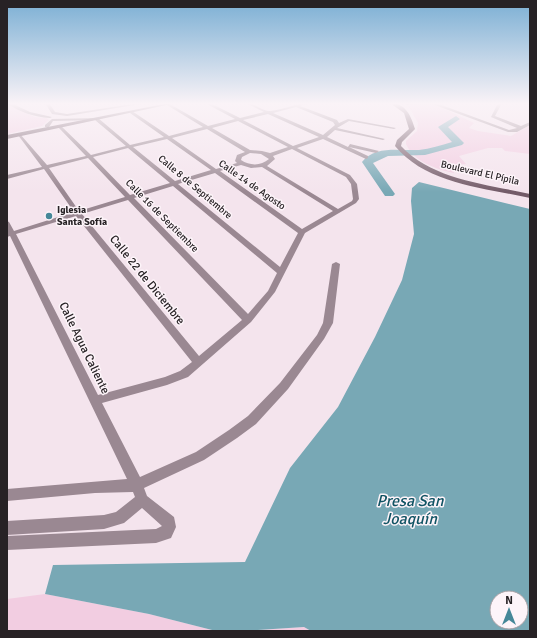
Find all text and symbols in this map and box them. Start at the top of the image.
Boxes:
street label: Calle 8 de Septiembre [156,153,234,221]
street label: Calle 14 de Agosto [216,157,288,213]
street label: Boulevard El Pípila [440,158,520,188]
street label: Calle 16 de Septiembre [123,177,201,255]
place label: Iglesia Santa Sofía [57,204,107,228]
marker: Iglesia Santa Sofía [44,211,54,221]
street label: Calle 22 de Diciembre [106,232,188,328]
street label: Calle Agua Caliente [55,300,113,396]
water label: Presa San Joaquín [377,491,445,529]
north arrow [489,590,529,630]
text: N [505,594,513,607]

